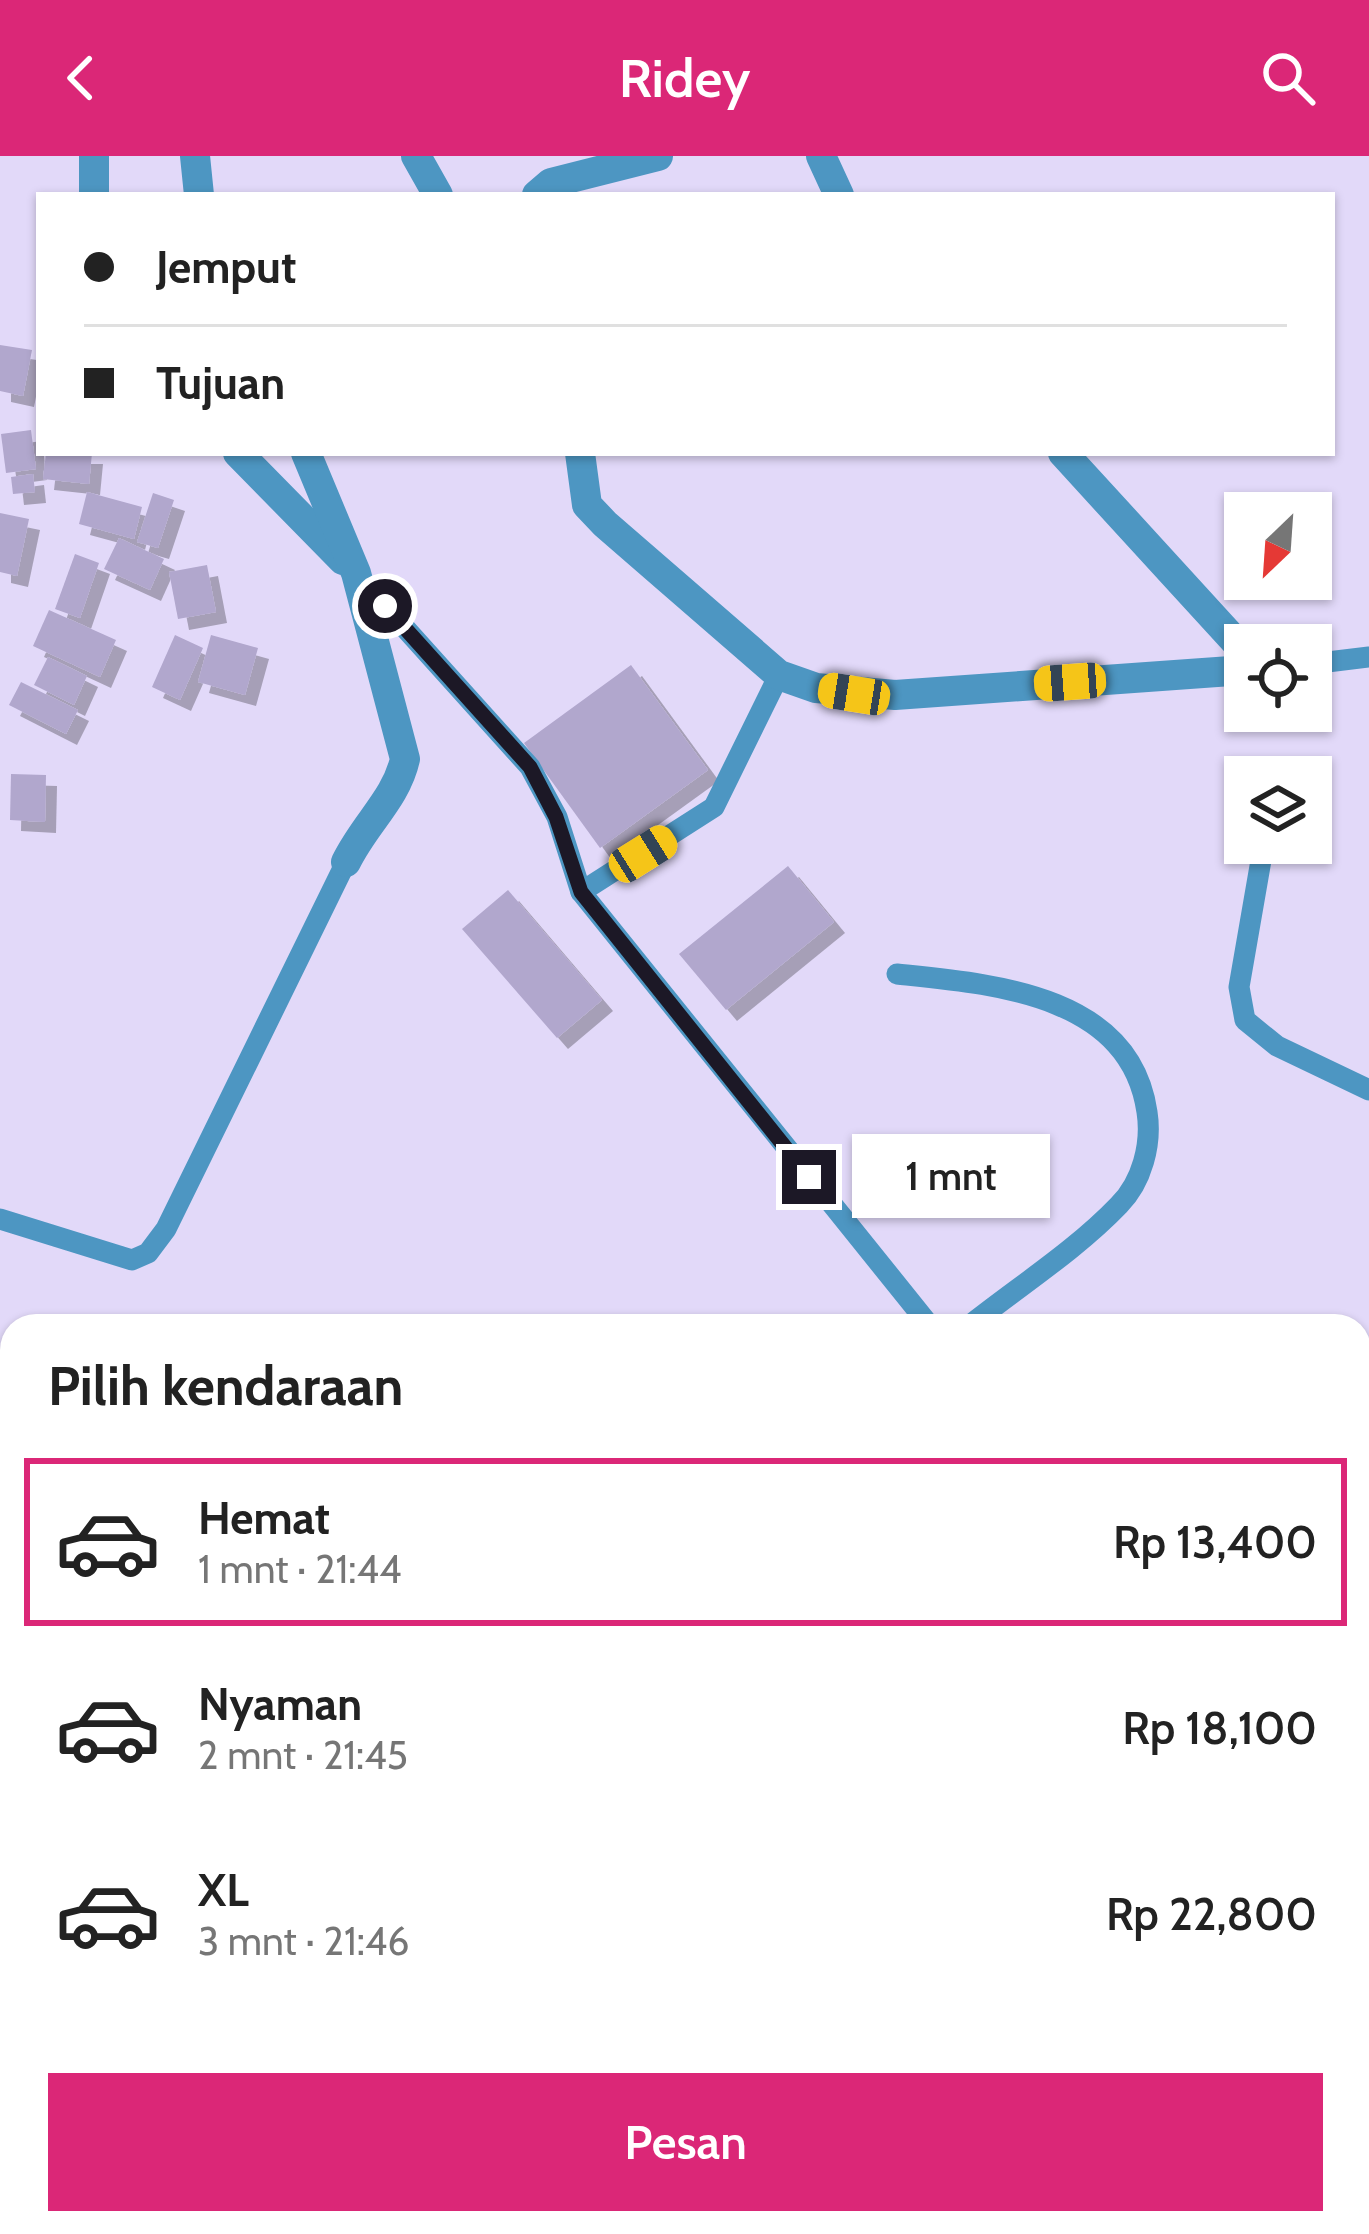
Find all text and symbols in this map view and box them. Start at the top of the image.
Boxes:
icon: back [48,45,114,111]
text: Ridey [619,45,750,111]
icon: search [1255,45,1321,111]
text: Jemput [156,240,296,294]
text: Tujuan [156,356,285,410]
north arrow [1224,492,1332,600]
map controls [1224,492,1332,864]
route start [358,579,412,633]
button: locate [1224,624,1332,732]
car [1033,662,1107,702]
car [816,671,892,717]
button: layers [1224,756,1332,864]
car [603,820,683,888]
callout: 1 mnt [851,1135,1049,1219]
route end [782,1150,836,1204]
text: 1 mnt [905,1152,997,1200]
text: Pilih kendaraan [48,1353,403,1419]
icon: car [54,1488,162,1596]
text: Hemat [198,1491,330,1545]
text: Rp 13,400 [1113,1515,1317,1569]
text: 1 mnt · 21:44 [198,1545,402,1593]
icon: car [54,1674,162,1782]
text: Nyaman [198,1677,362,1731]
text: Rp 18,100 [1122,1701,1317,1755]
text: 2 mnt · 21:45 [198,1731,408,1779]
icon: car [54,1860,162,1968]
text: XL [198,1863,249,1917]
text: Rp 22,800 [1106,1887,1317,1941]
text: 3 mnt · 21:46 [198,1917,410,1965]
button: Pesan [48,2073,1323,2211]

